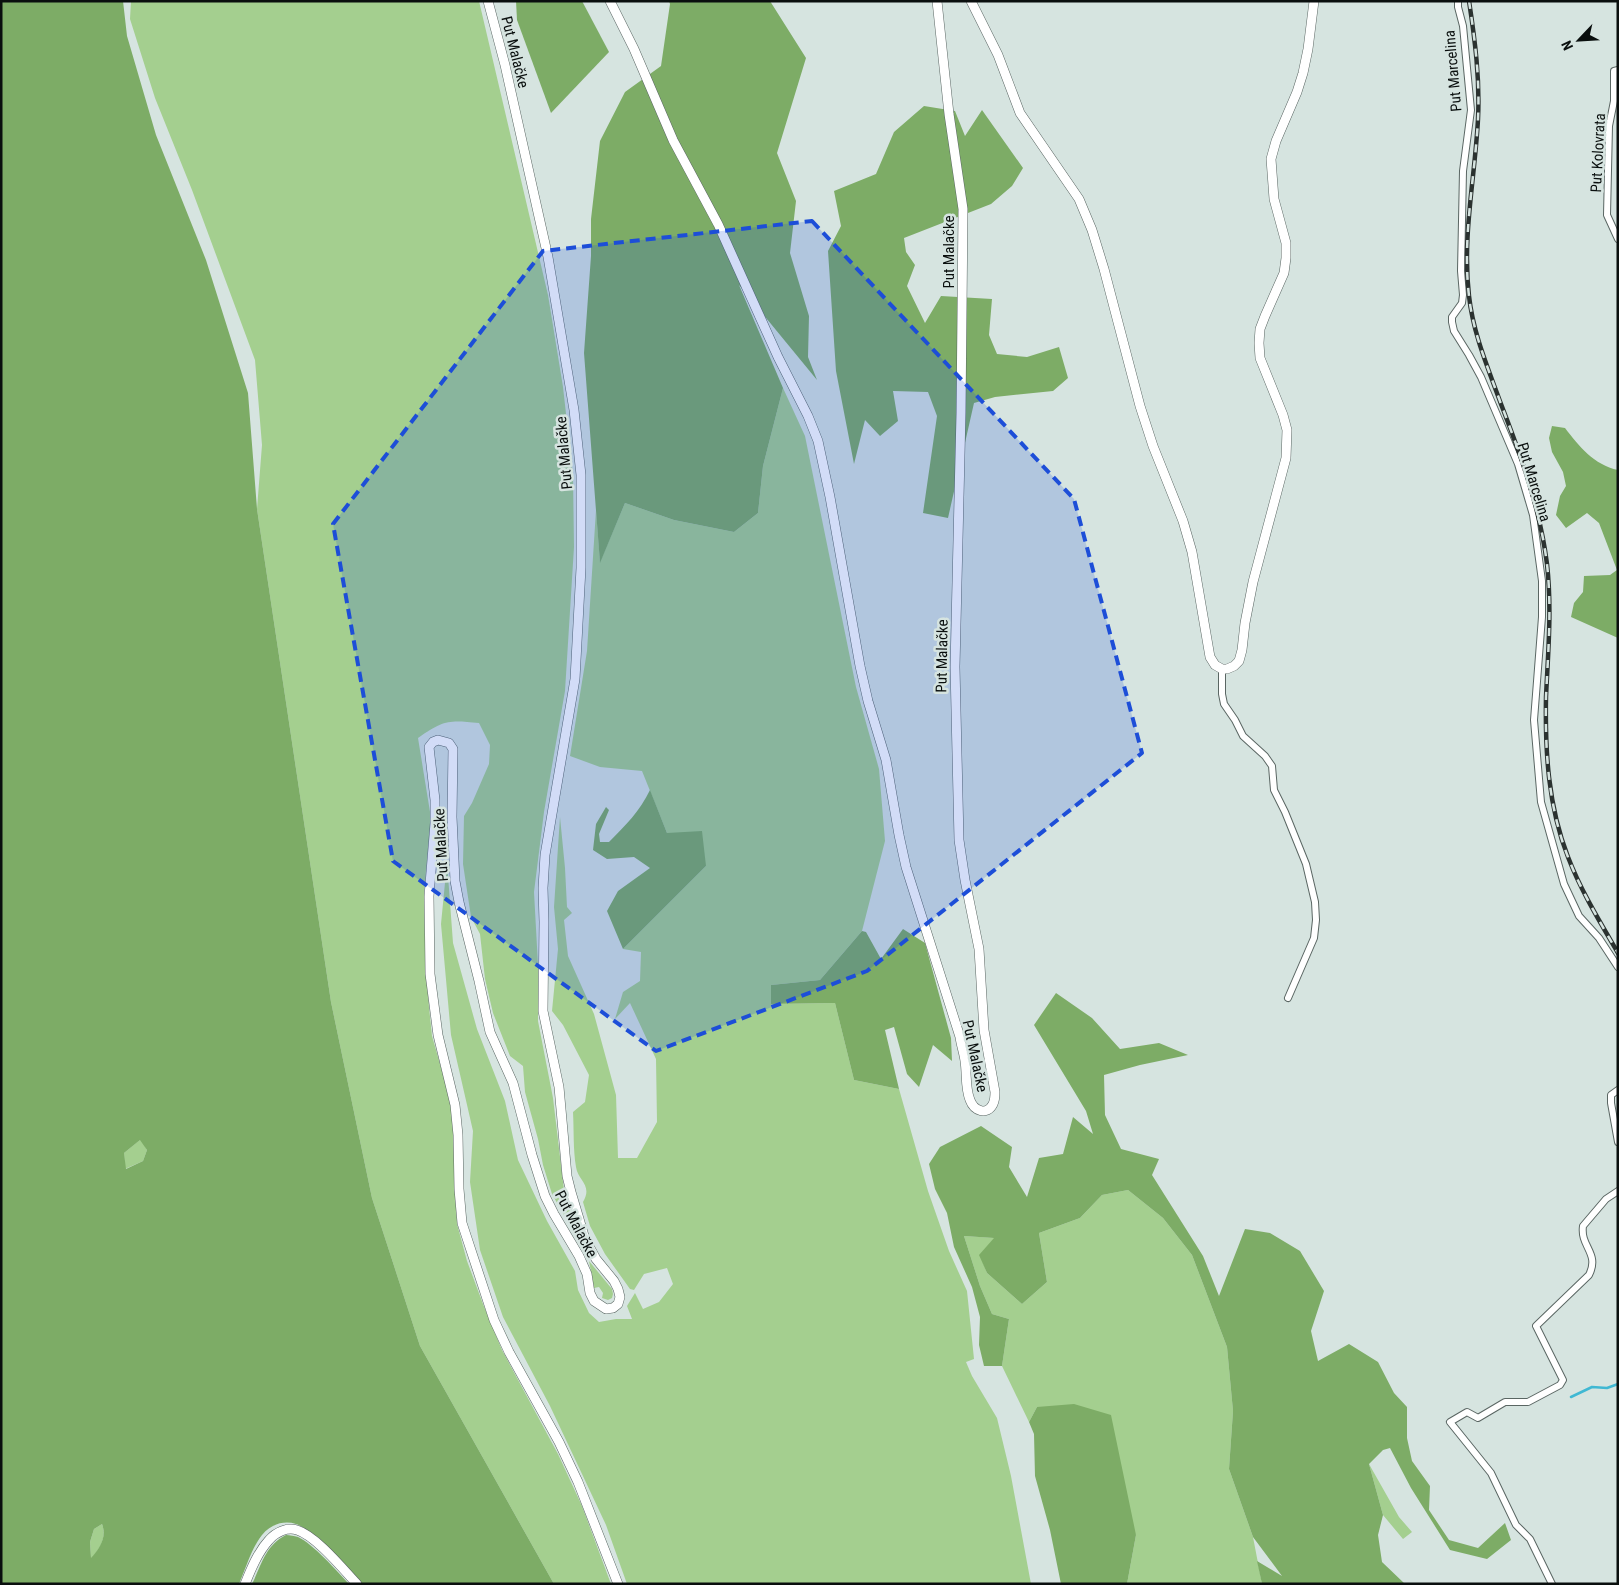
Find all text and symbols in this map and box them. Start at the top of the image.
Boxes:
street label: Put Malačke [497,14,533,90]
north arrow [1554,15,1604,65]
street label: Put Marcelina [1440,30,1466,112]
text: N [1558,38,1576,53]
street label: Put Kolovrata [1587,113,1609,193]
street label: Put Malačke [940,215,958,289]
street label: Put Malačke [552,416,576,490]
street label: Put Marcelina [1513,440,1555,524]
street label: Put Malačke [932,619,952,693]
street label: Put Malačke [430,808,452,882]
street label: Put Malačke [959,1018,991,1094]
street label: Put Malačke [551,1187,601,1261]

